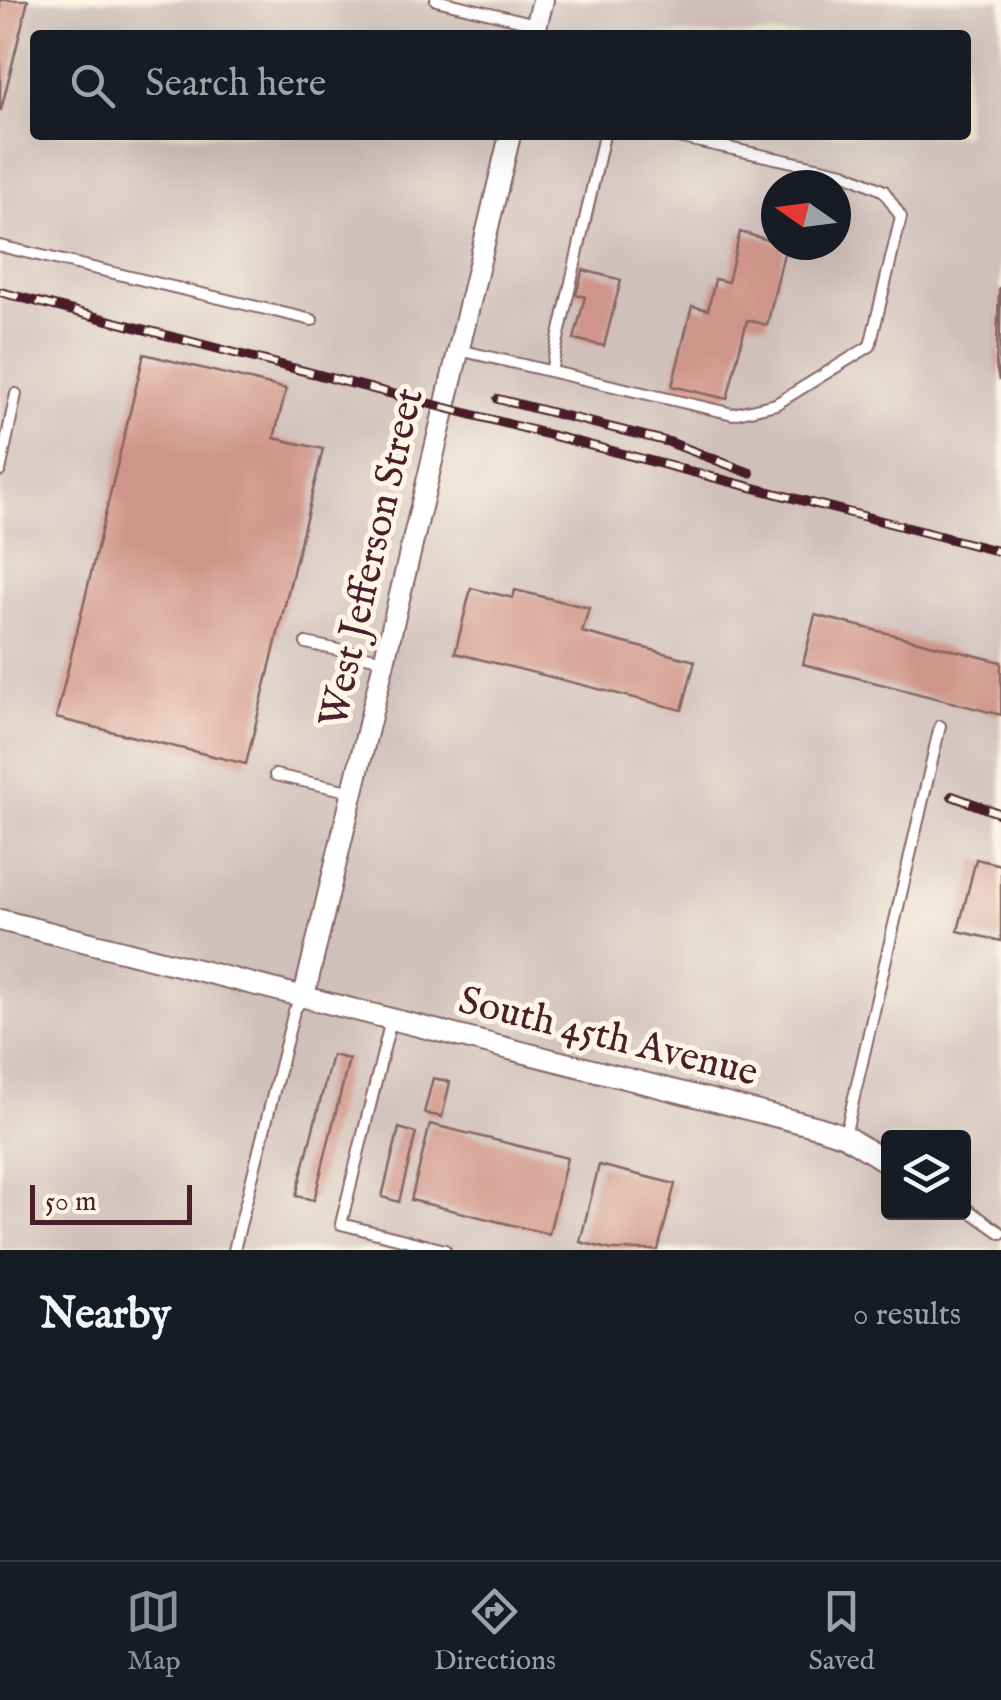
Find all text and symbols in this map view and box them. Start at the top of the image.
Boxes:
search box [30,30,971,140]
icon: search [65,58,120,113]
text: Search here [145,61,326,109]
north arrow [761,170,851,260]
street label: West Jefferson Street [309,383,437,733]
street label: South 45th Avenue [453,976,763,1100]
map controls [881,1130,971,1220]
button: layers [881,1130,971,1220]
scale bar [30,1180,192,1224]
text: 50 m [45,1185,97,1220]
text: Nearby [40,1289,171,1342]
text: 0 results [853,1295,961,1336]
tab: Map [126,1584,181,1679]
tab: Directions [434,1584,556,1679]
tab: Saved [808,1584,875,1679]

